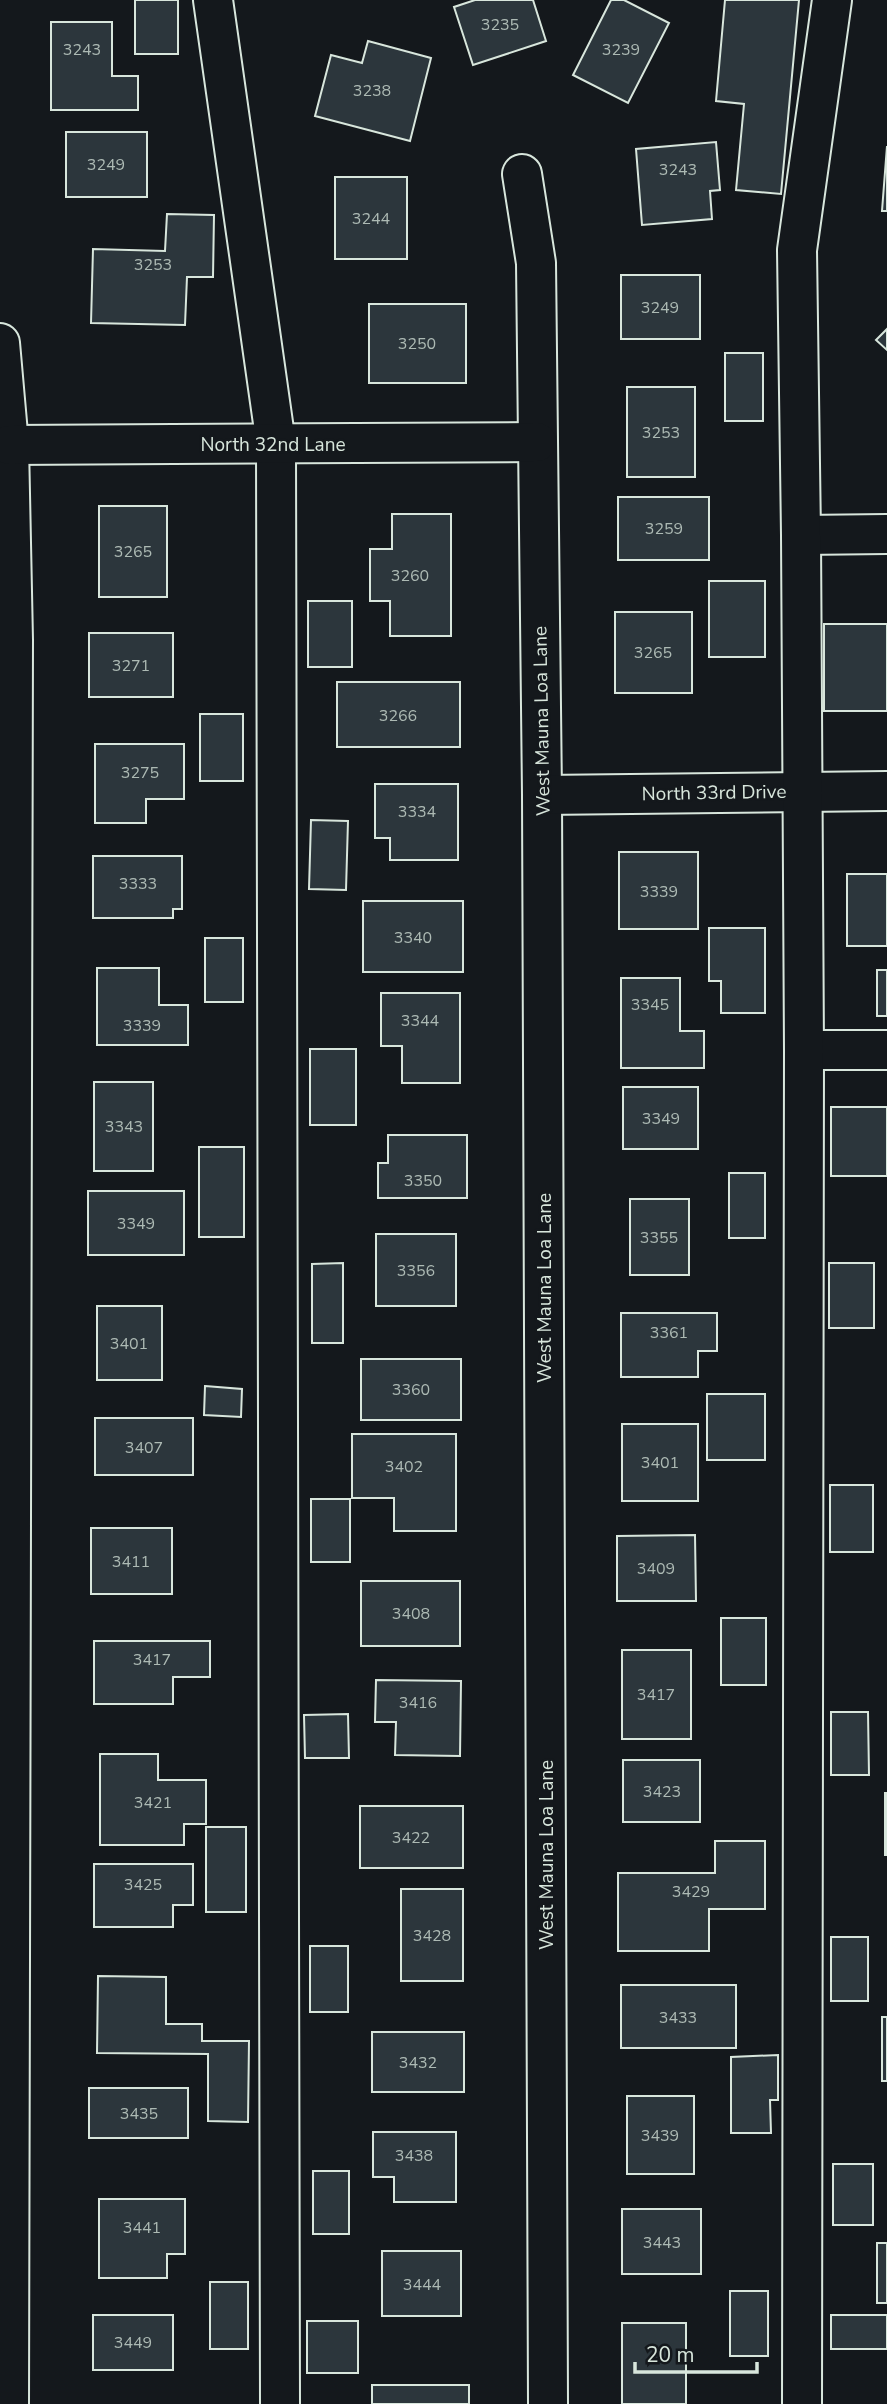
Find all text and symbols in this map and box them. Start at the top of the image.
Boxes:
house number: 3235 [481,14,519,36]
house number: 3243 [63,39,101,61]
house number: 3239 [602,39,640,61]
house number: 3238 [353,80,391,102]
house number: 3249 [87,154,125,176]
house number: 3243 [659,159,697,181]
house number: 3244 [352,208,391,230]
house number: 3253 [134,254,172,276]
house number: 3249 [641,297,679,319]
house number: 3250 [398,333,436,355]
house number: 3253 [642,422,680,444]
street label: North 32nd Lane [200,432,346,458]
house number: 3259 [645,518,683,540]
house number: 3265 [114,541,152,563]
house number: 3260 [391,565,429,587]
street label: West Mauna Loa Lane [527,626,557,816]
house number: 3265 [634,642,672,664]
house number: 3271 [112,655,150,677]
house number: 3266 [379,705,417,727]
house number: 3275 [121,762,159,784]
street label: North 33rd Drive [641,779,787,807]
house number: 3334 [398,801,437,823]
house number: 3333 [119,873,157,895]
house number: 3339 [640,881,678,903]
house number: 3340 [394,927,432,949]
house number: 3345 [631,994,669,1016]
house number: 3344 [401,1010,440,1032]
house number: 3339 [123,1015,161,1037]
house number: 3349 [642,1108,680,1130]
house number: 3343 [105,1116,143,1138]
house number: 3350 [404,1170,442,1192]
street label: West Mauna Loa Lane [532,1193,558,1383]
house number: 3349 [117,1213,155,1235]
house number: 3355 [640,1227,678,1249]
house number: 3356 [397,1260,435,1282]
house number: 3361 [650,1322,688,1344]
house number: 3401 [110,1333,148,1355]
house number: 3360 [392,1379,430,1401]
house number: 3407 [125,1437,163,1459]
house number: 3401 [641,1452,679,1474]
house number: 3402 [385,1456,423,1478]
house number: 3411 [112,1551,150,1573]
house number: 3409 [637,1558,675,1580]
house number: 3408 [392,1603,430,1625]
house number: 3417 [133,1649,171,1671]
house number: 3417 [637,1684,675,1706]
house number: 3416 [399,1692,437,1714]
street label: West Mauna Loa Lane [534,1760,560,1950]
house number: 3423 [643,1781,681,1803]
house number: 3421 [134,1792,172,1814]
house number: 3422 [392,1827,430,1849]
house number: 3425 [124,1874,162,1896]
house number: 3429 [672,1881,710,1903]
house number: 3428 [413,1925,451,1947]
house number: 3433 [659,2007,697,2029]
house number: 3432 [399,2052,437,2074]
house number: 3435 [120,2103,158,2125]
house number: 3439 [641,2125,679,2147]
house number: 3438 [395,2145,433,2167]
house number: 3441 [123,2217,161,2239]
house number: 3443 [643,2232,681,2254]
house number: 3444 [403,2274,442,2296]
scale bar [635,2330,758,2374]
house number: 3449 [114,2332,152,2354]
text: 20 m [646,2341,695,2369]

